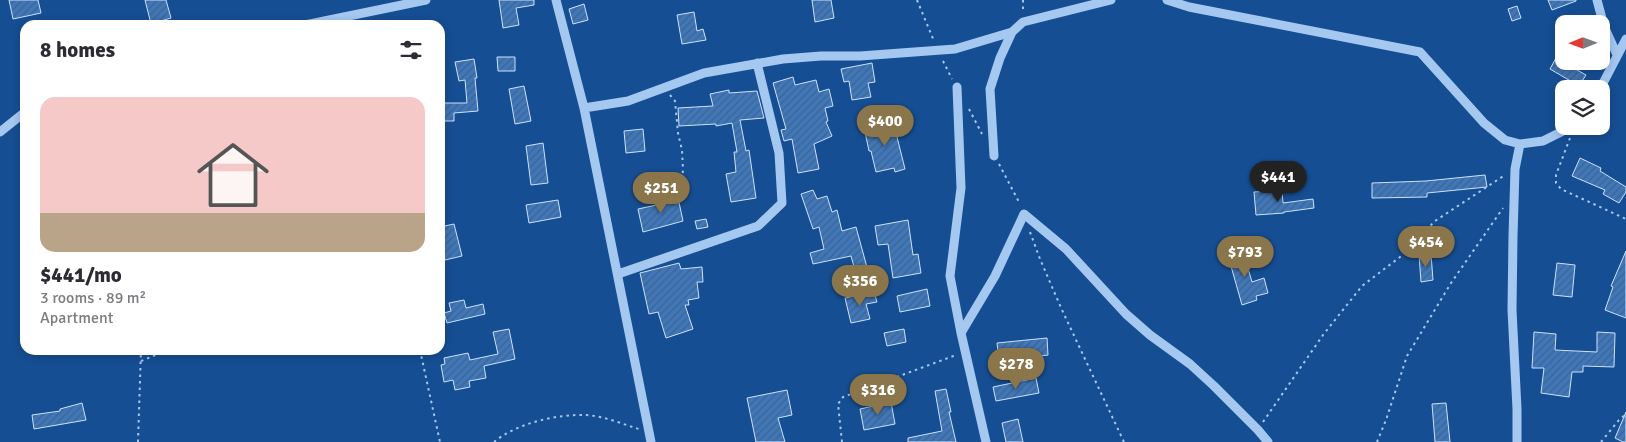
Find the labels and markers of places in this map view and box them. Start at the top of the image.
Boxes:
pin: $400 [855,104,915,147]
pin: $441 [1248,160,1308,203]
pin: $251 [631,172,691,214]
pin: $454 [1396,226,1456,268]
pin: $793 [1215,236,1275,278]
pin: $356 [830,264,890,307]
pin: $278 [986,348,1046,390]
pin: $316 [848,374,908,416]

